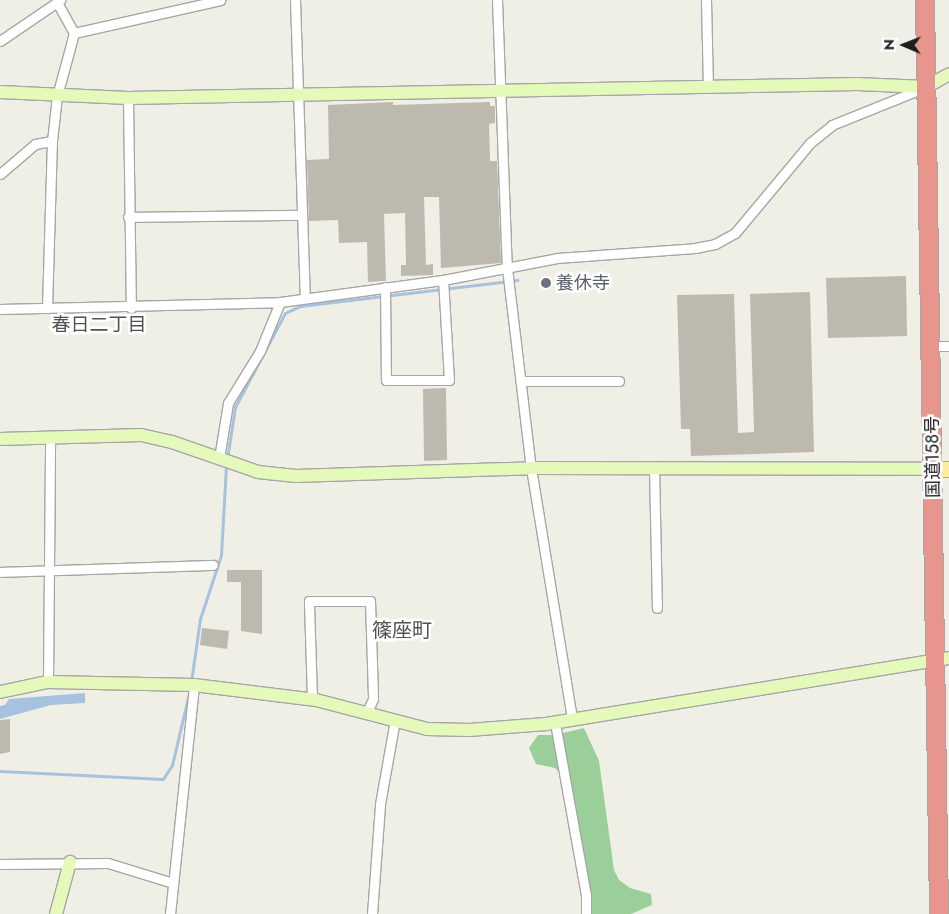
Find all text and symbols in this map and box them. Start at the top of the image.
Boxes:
north arrow [879,20,929,70]
text: N [879,39,899,50]
place label: 養休寺 [556,272,610,294]
marker: 養休寺 [540,277,552,289]
district label: 春日二丁目 [52,314,146,336]
street label: 国道158号 [921,416,945,498]
district label: 篠座町 [372,618,432,642]

